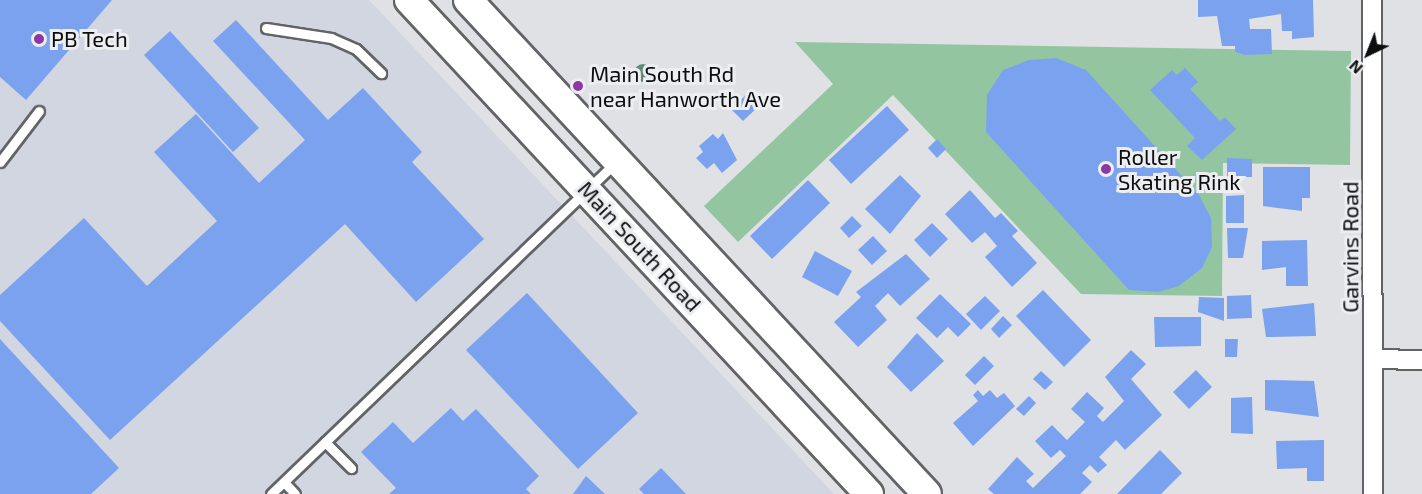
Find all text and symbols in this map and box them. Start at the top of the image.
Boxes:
north arrow [1338,24,1398,84]
place label: PB Tech [51,26,128,52]
marker: PB Tech [32,32,46,46]
text: N [1345,57,1366,78]
place label: Main South Rd near Hanworth Ave [590,60,782,112]
marker: Main South Rd near Hanworth Ave [571,79,585,93]
place label: Roller Skating Rink [1118,143,1240,194]
marker: Roller Skating Rink [1099,162,1113,176]
street label: Main South Road [573,175,707,317]
street label: Garvins Road [1337,181,1363,313]

